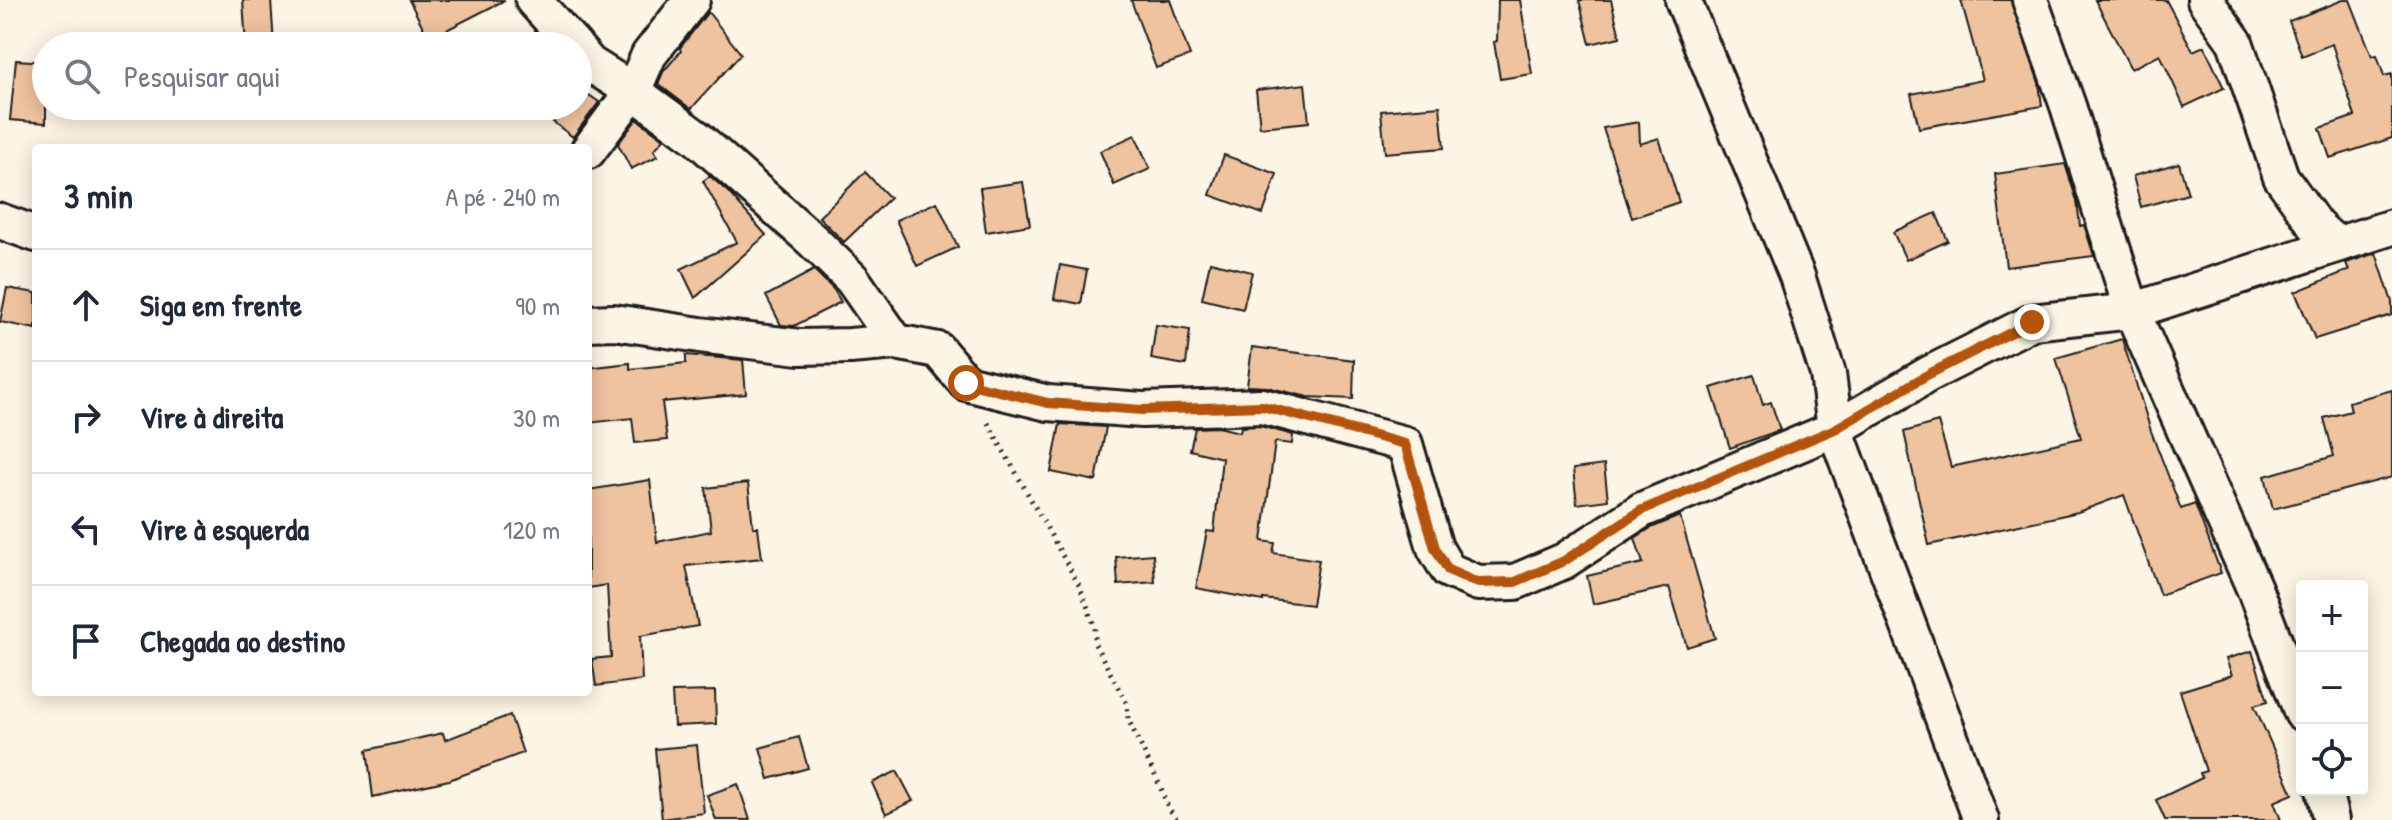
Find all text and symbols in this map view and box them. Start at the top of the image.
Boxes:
search box [32,32,592,120]
icon: search [60,54,104,98]
text: Pesquisar aqui [124,56,281,96]
text: 3 min [64,173,133,219]
text: A pé · 240 m [445,179,560,214]
icon: ahead [64,283,108,327]
text: Siga em frente [140,285,302,325]
text: 90 m [515,288,560,323]
route end [2014,304,2050,340]
route start [948,365,984,401]
icon: right [64,395,108,439]
text: Vire à direita [140,397,283,437]
text: 30 m [513,400,560,435]
icon: left [64,507,108,551]
text: Vire à esquerda [140,509,309,549]
text: 120 m [503,512,560,547]
map controls [2296,580,2368,796]
button: + [2296,580,2368,652]
icon: arrive [64,619,108,663]
text: Chegada ao destino [140,621,345,661]
button: − [2296,652,2368,724]
button: locate [2296,724,2368,796]

